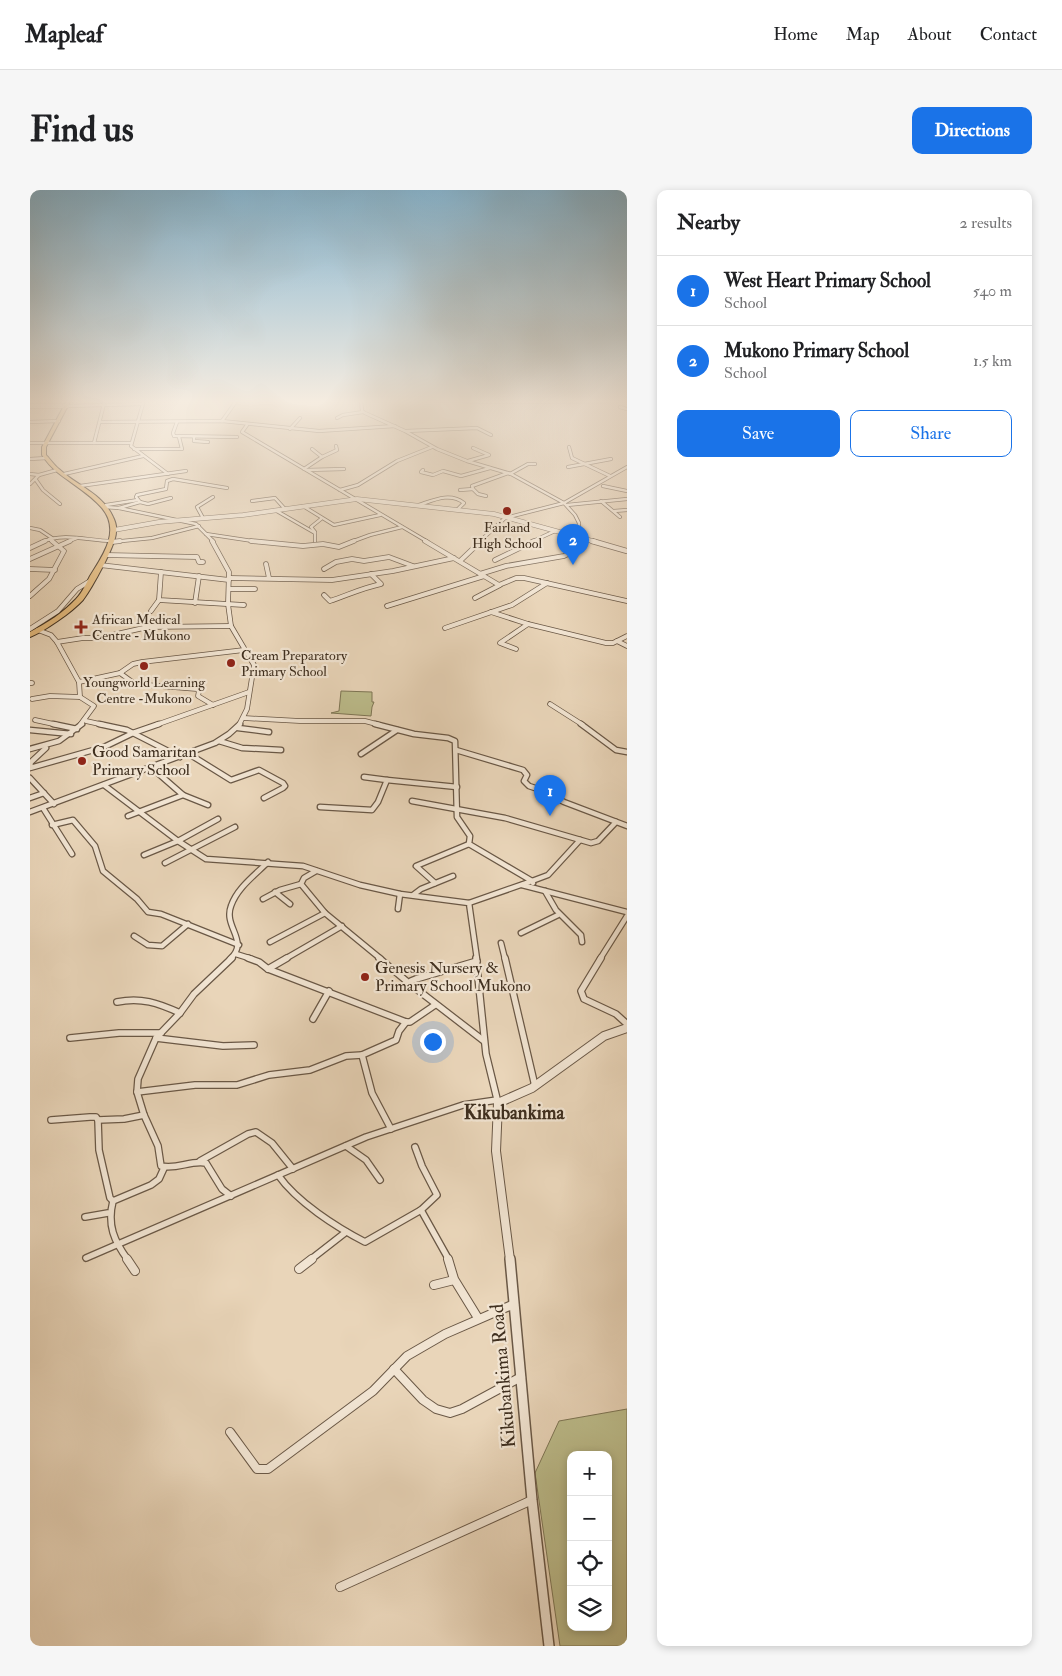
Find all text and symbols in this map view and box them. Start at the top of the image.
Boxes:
text: Mapleaf [25,19,104,50]
text: Home [773,23,818,46]
text: Map [846,23,880,46]
text: About [908,23,952,46]
text: Contact [980,23,1037,46]
button: Directions [912,107,1032,154]
text: Find us [30,108,134,152]
text: Nearby [677,209,740,236]
text: 2 results [959,213,1012,233]
text: West Heart Primary School [724,269,931,293]
text: 1 [690,281,696,301]
text: 540 m [973,281,1012,301]
text: School [724,293,767,313]
text: Mukono Primary School [724,339,909,363]
text: 2 [689,351,697,371]
text: 1.5 km [973,351,1012,371]
text: School [724,363,767,383]
button: Save [677,410,840,457]
button: Share [850,410,1012,457]
marker: Fairland High School [501,505,513,517]
place label: Fairland High School [472,519,542,552]
pin: 2 [557,524,589,565]
place label: African Medical Centre - Mukono [91,611,191,644]
marker: African Medical Centre - Mukono [74,620,88,634]
place label: Cream Preparatory Primary School [241,647,348,681]
marker: Cream Preparatory Primary School [225,657,237,669]
marker: Youngworld Learning Centre -Mukono [138,660,150,672]
place label: Youngworld Learning Centre -Mukono [83,674,206,707]
place label: Good Samaritan Primary School [92,742,197,780]
marker: Good Samaritan Primary School [76,755,88,767]
pin: 1 [534,775,566,816]
place label: Genesis Nursery & Primary School Mukono [375,958,531,996]
marker: Genesis Nursery & Primary School Mukono [359,971,371,983]
your location [420,1029,446,1055]
district label: Kikubankima [464,1101,566,1125]
street label: Kikubankima Road [485,1302,521,1449]
map controls [567,1451,612,1631]
button: + [567,1451,612,1496]
button: − [567,1496,612,1541]
button: locate [567,1541,612,1586]
button: layers [567,1586,612,1631]

